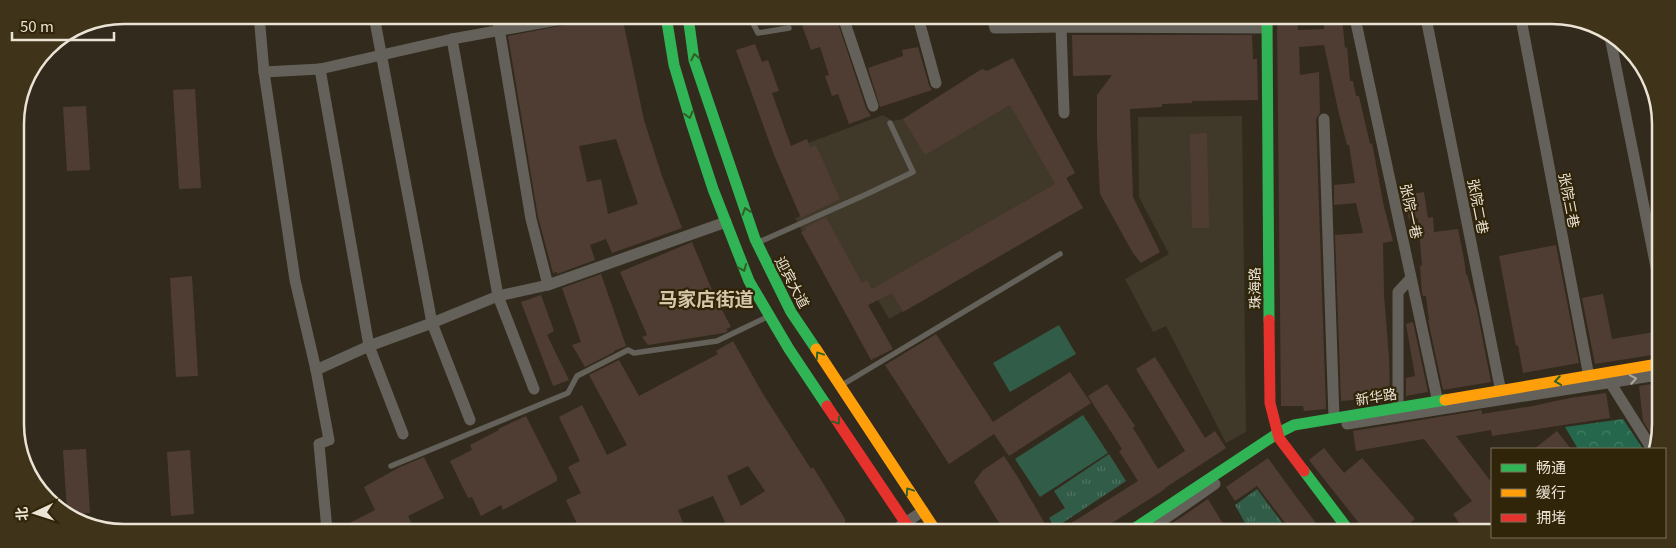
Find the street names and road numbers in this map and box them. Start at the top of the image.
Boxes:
street label: 张院三巷 [1555,171,1585,229]
street label: 张院二巷 [1464,177,1494,235]
street label: 张院一巷 [1396,182,1428,240]
street label: 迎宾大道 [771,253,815,311]
street label: 珠海路 [1244,267,1264,309]
street label: 新华路 [1354,383,1398,409]

